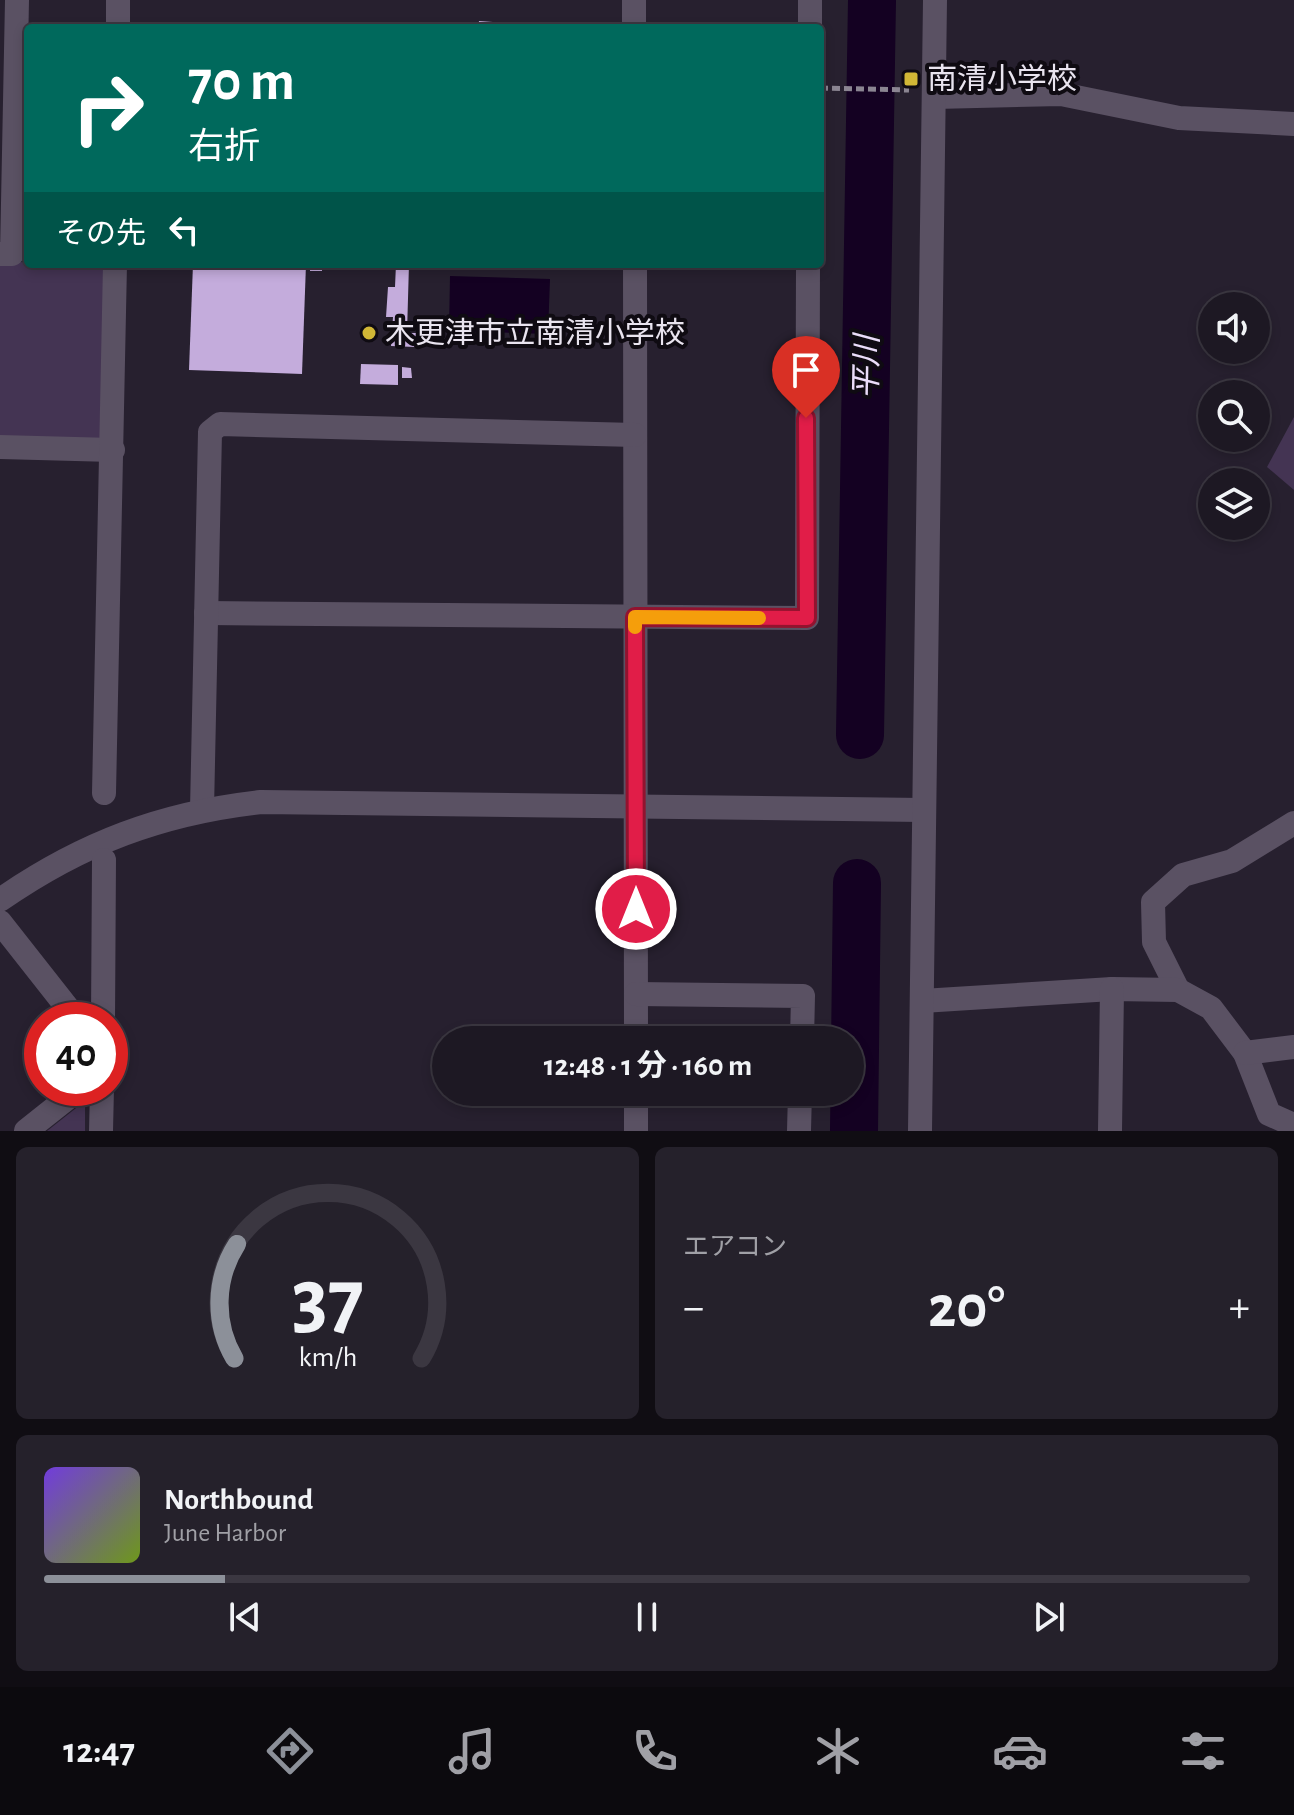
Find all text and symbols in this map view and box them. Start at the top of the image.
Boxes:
text: 70 m [188,54,295,110]
icon: right [56,56,160,160]
place label: 南清小学校 [927,63,1077,95]
marker: 南清小学校 [902,70,920,88]
text: 右折 [188,129,260,165]
icon: left [162,208,206,252]
text: その先 [56,219,146,249]
map controls [1198,292,1270,540]
button: sound [1198,292,1270,364]
place label: 木更津市立南清小学校 [385,317,685,349]
marker: 木更津市立南清小学校 [360,324,378,342]
water label: 平川 [850,332,884,399]
pin [772,336,840,418]
icon: arrive [784,348,828,392]
button: search [1198,380,1270,452]
button: layers [1198,468,1270,540]
position arrow [594,867,678,951]
speed limit sign: 40 [24,1002,128,1106]
text: 12:48 · 1 分 · 160 m [544,1051,752,1081]
text: エアコン [683,1234,787,1260]
text: 37 [292,1258,363,1342]
text: 20° [928,1278,1005,1338]
text: − [683,1286,704,1330]
text: + [1229,1286,1250,1330]
text: km/h [298,1343,357,1372]
text: Northbound [164,1485,313,1515]
text: June Harbor [164,1520,286,1546]
icon: previous [223,1595,267,1639]
icon: pause [625,1595,669,1639]
icon: next [1027,1595,1071,1639]
icon: directions [262,1723,318,1779]
icon: music [444,1723,500,1779]
icon: phone [627,1723,683,1779]
icon: climate [810,1723,866,1779]
icon: car [992,1723,1048,1779]
icon: filters [1175,1723,1231,1779]
text: 12:47 [63,1733,135,1769]

